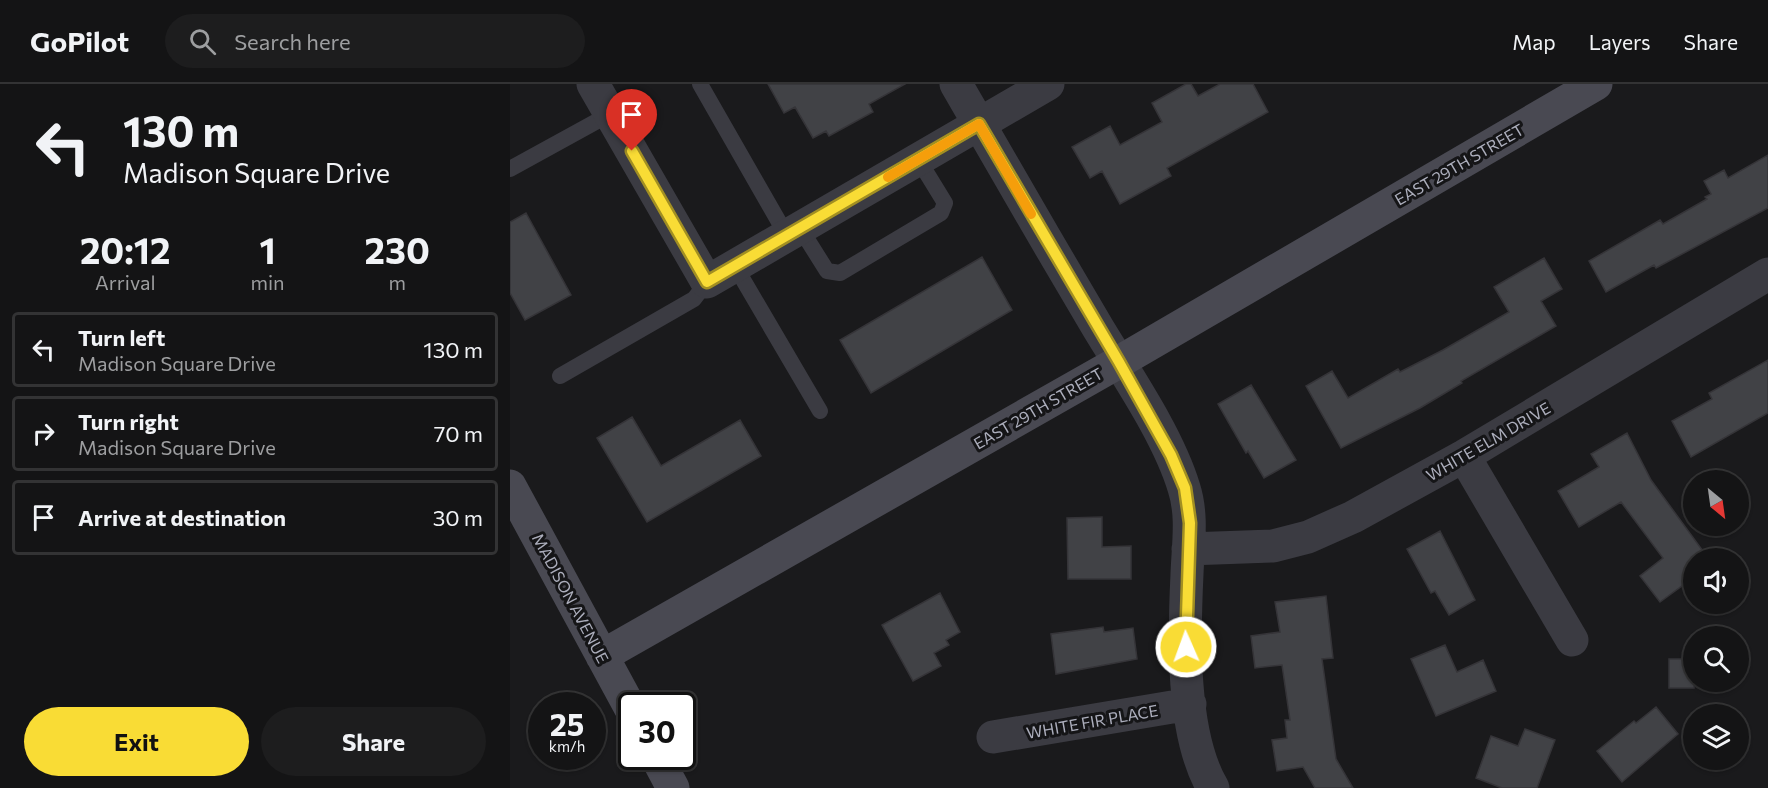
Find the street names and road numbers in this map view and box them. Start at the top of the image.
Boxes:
street label: EAST 29TH STREET [1391,119,1527,209]
street label: EAST 29TH STREET [970,363,1106,453]
street label: WHITE ELM DRIVE [1423,398,1553,484]
street label: MADISON AVENUE [529,530,613,666]
street label: WHITE FIR PLACE [1025,700,1159,742]

